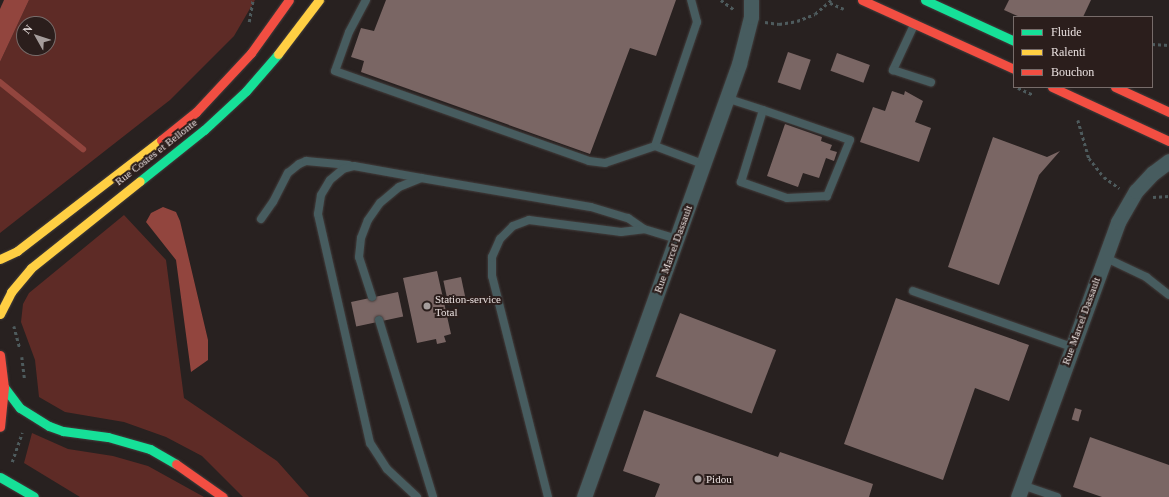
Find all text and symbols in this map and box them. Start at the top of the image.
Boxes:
north arrow [16,16,56,56]
legend [1013,16,1153,88]
text: N [20,22,35,36]
text: Fluide [1051,25,1082,39]
text: Ralenti [1051,45,1086,59]
text: Bouchon [1051,65,1094,79]
street label: Rue Costes et Bellonte [112,116,200,188]
street label: Rue Marcel Dassault [651,203,695,295]
street label: Rue Marcel Dassault [1059,275,1103,367]
place label: Station-service Total [435,293,501,319]
marker: Station-service Total [422,301,432,311]
place label: Pidou [706,472,732,486]
marker: Pidou [693,474,703,484]

